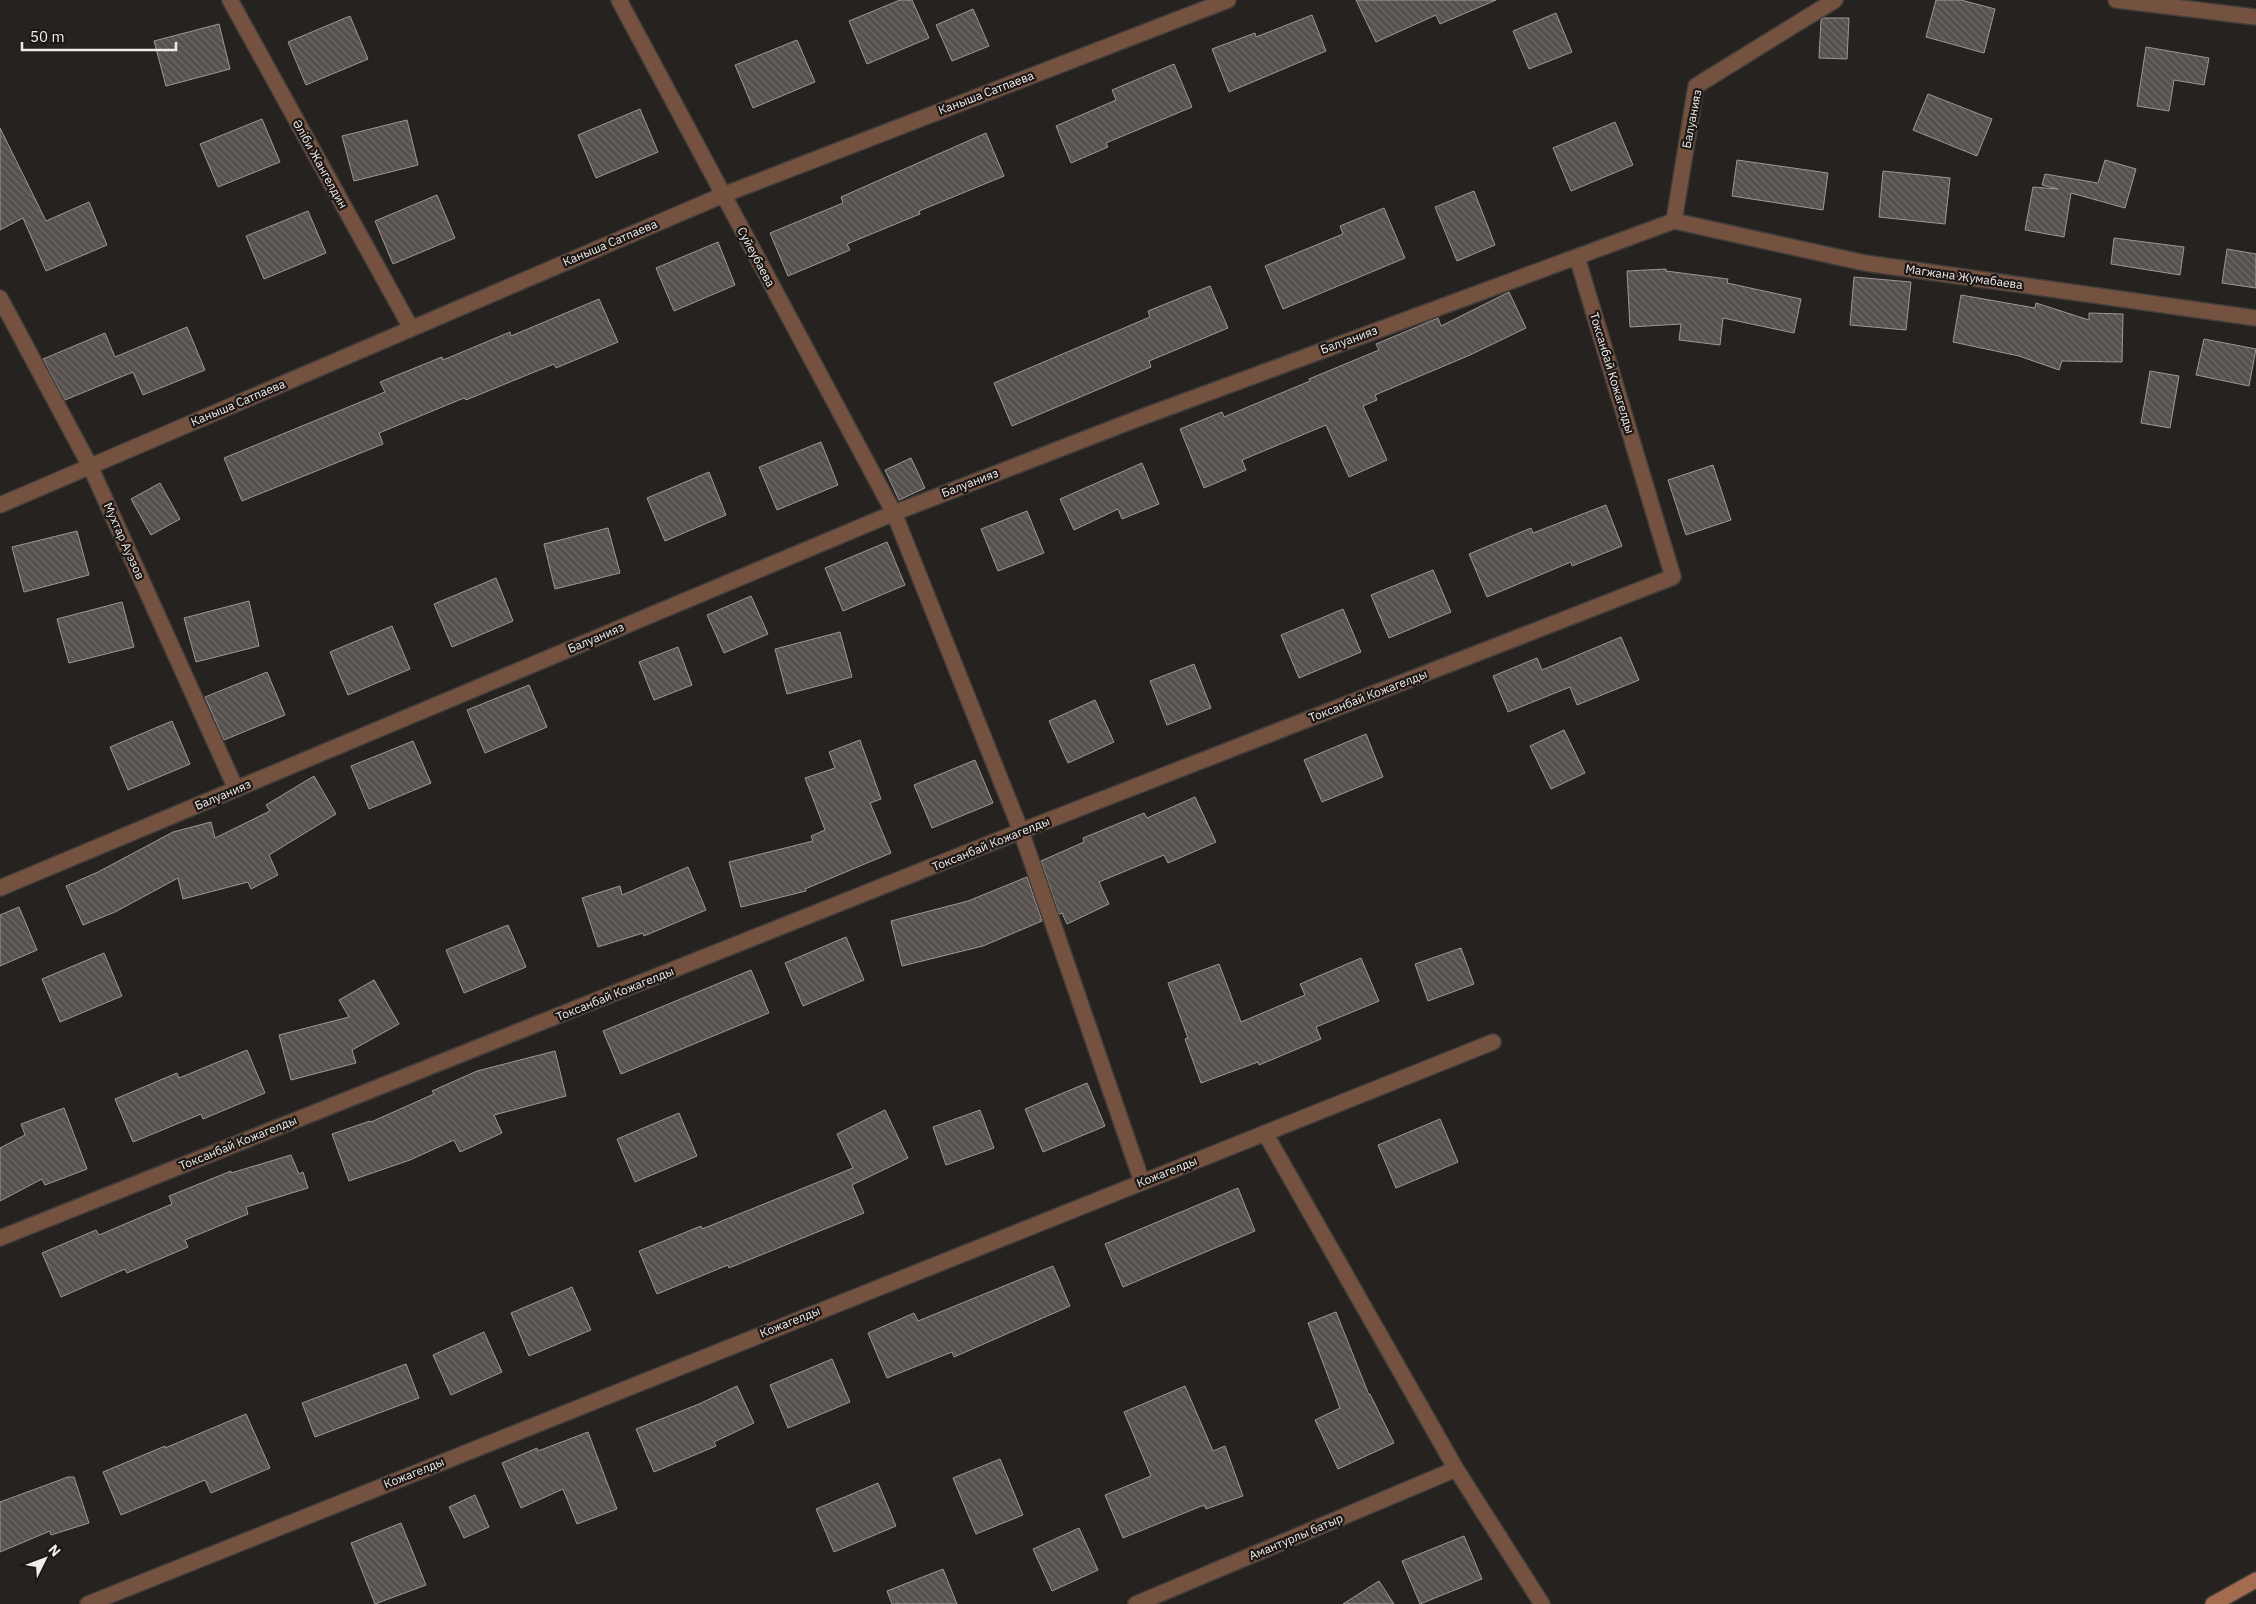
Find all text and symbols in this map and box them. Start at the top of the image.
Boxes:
scale bar [22,20,176,52]
text: 50 m [30,27,65,46]
street label: Каныша Сатпаева [936,67,1036,118]
street label: Балуанияз [1678,88,1705,150]
street label: Әліби Жангелдин [290,117,351,211]
street label: Каныша Сатпаева [560,216,660,269]
street label: Суйеубаева [734,224,779,290]
street label: Магжана Жумабаева [1904,261,2024,292]
street label: Токсанбай Кожагелды [1587,311,1638,435]
street label: Балуанияз [1318,322,1379,357]
street label: Каныша Сатпаева [188,376,288,429]
street label: Балуанияз [939,465,1000,500]
street label: Мухтар Ауэзов [101,500,148,582]
street label: Балуанияз [565,619,626,656]
street label: Токсанбай Кожагелды [1306,666,1429,725]
street label: Балуанияз [192,776,253,813]
street label: Токсанбай Кожагелды [930,813,1052,874]
street label: Токсанбай Кожагелды [554,963,676,1024]
street label: Токсанбай Кожагелды [177,1112,299,1173]
street label: Кожагелды [1134,1153,1199,1190]
street label: Кожагелды [757,1303,822,1340]
street label: Кожагелды [381,1454,446,1491]
street label: Амантурлы батыр [1246,1510,1345,1563]
north arrow [20,1534,70,1584]
text: N [45,1541,65,1560]

